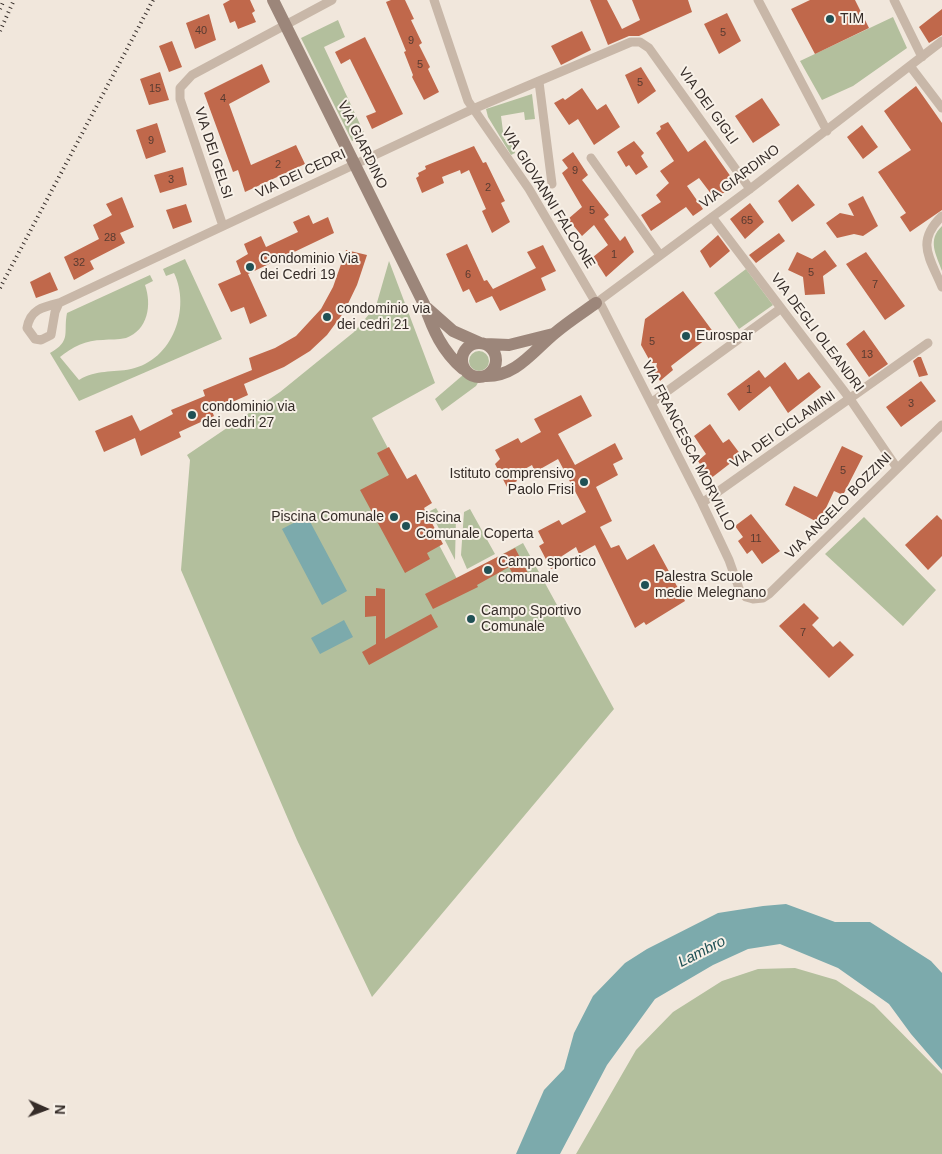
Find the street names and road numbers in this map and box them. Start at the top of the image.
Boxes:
street label: VIA DEI GIGLI [674,64,742,148]
street label: VIA GIARDINO [333,98,391,192]
street label: VIA DEI GELSI [190,105,236,201]
street label: VIA GIOVANNI FALCONE [498,124,598,272]
street label: VIA GIARDINO [697,141,783,213]
street label: VIA DEI CEDRI [253,146,349,202]
street label: VIA DEGLI OLEANDRI [767,270,867,396]
street label: VIA FRANCESCA MORVILLO [638,358,738,534]
street label: VIA DEI CICLAMINI [727,387,839,473]
street label: VIA ANGELO BOZZINI [782,449,896,563]

